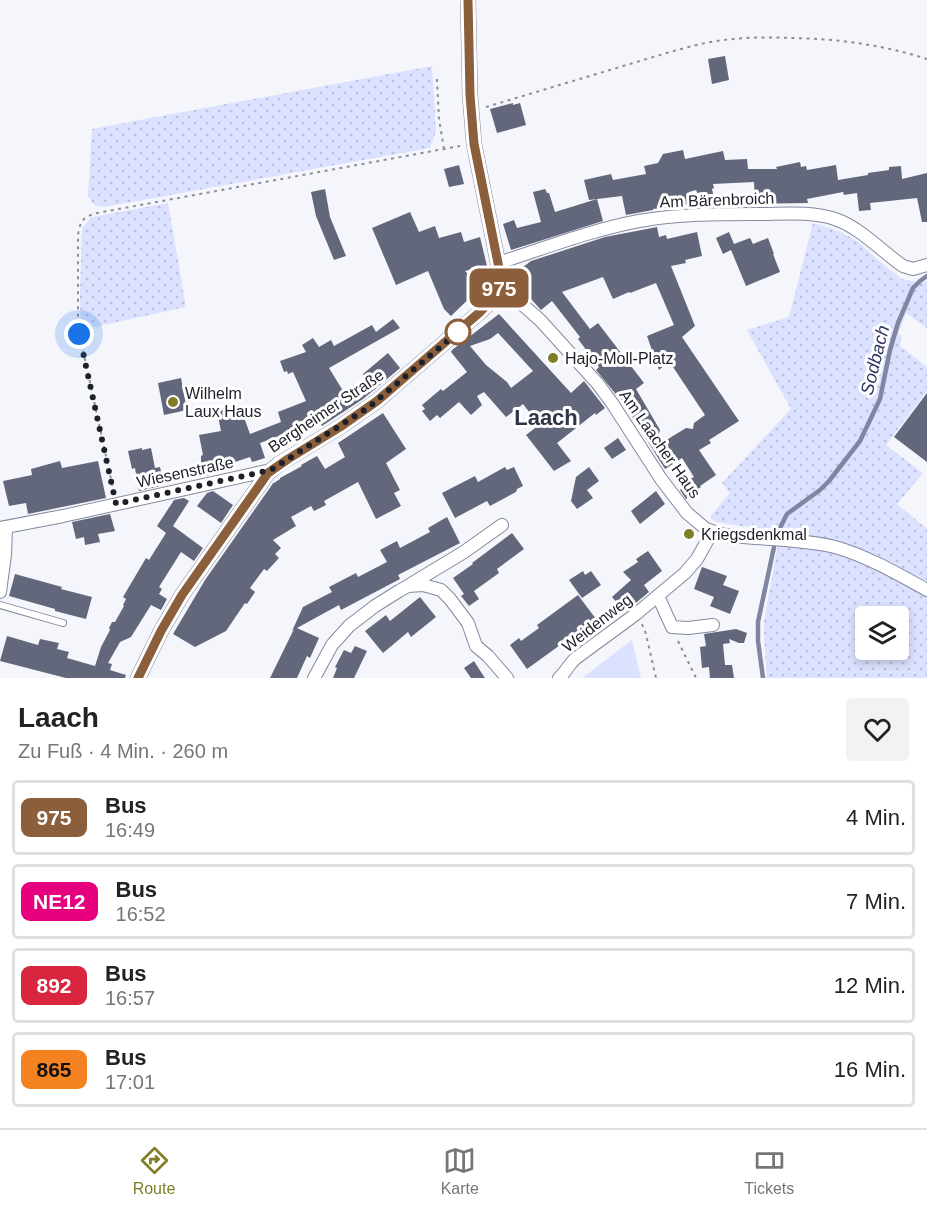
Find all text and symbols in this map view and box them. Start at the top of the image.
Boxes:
street label: Am Bärenbroich [659,190,775,210]
line badge: 975 [464,268,534,308]
text: 975 [481,277,517,300]
your location [64,319,94,349]
unlabelled marker [445,319,471,345]
water label: Sodbach [857,323,893,397]
place label: Hajo-Moll-Platz [565,350,673,367]
marker: Hajo-Moll-Platz [546,351,560,365]
street label: Bergheimer Straße [265,366,387,456]
place label: Wilhelm Laux Haus [185,385,262,420]
street label: Am Laacher Haus [616,387,704,501]
marker: Wilhelm Laux Haus [166,395,180,409]
district label: Laach [514,405,578,430]
street label: Wiesenstraße [135,453,235,491]
place label: Kriegsdenkmal [701,526,807,543]
marker: Kriegsdenkmal [682,527,696,541]
street label: Weidenweg [559,591,635,655]
map controls [855,606,909,660]
button: layers [855,606,909,660]
button: heart [846,698,909,761]
text: Laach [18,702,99,733]
text: Zu Fuß · 4 Min. · 260 m [18,740,228,762]
text: Bus [105,793,147,818]
text: 4 Min. [846,805,906,830]
text: 975 [36,806,72,829]
text: 16:49 [105,819,155,841]
text: Bus [116,877,157,902]
text: 7 Min. [846,889,906,914]
text: NE12 [33,890,86,913]
text: 16:52 [116,903,166,925]
text: Bus [105,961,147,986]
text: 12 Min. [834,973,906,998]
text: 892 [36,974,72,997]
text: 16:57 [105,987,155,1009]
text: Bus [105,1045,147,1070]
text: 16 Min. [834,1057,906,1082]
text: 865 [36,1058,72,1081]
text: 17:01 [105,1071,155,1093]
tab: Route [133,1144,175,1198]
tab: Karte [441,1144,479,1198]
tab: Tickets [744,1144,794,1198]

